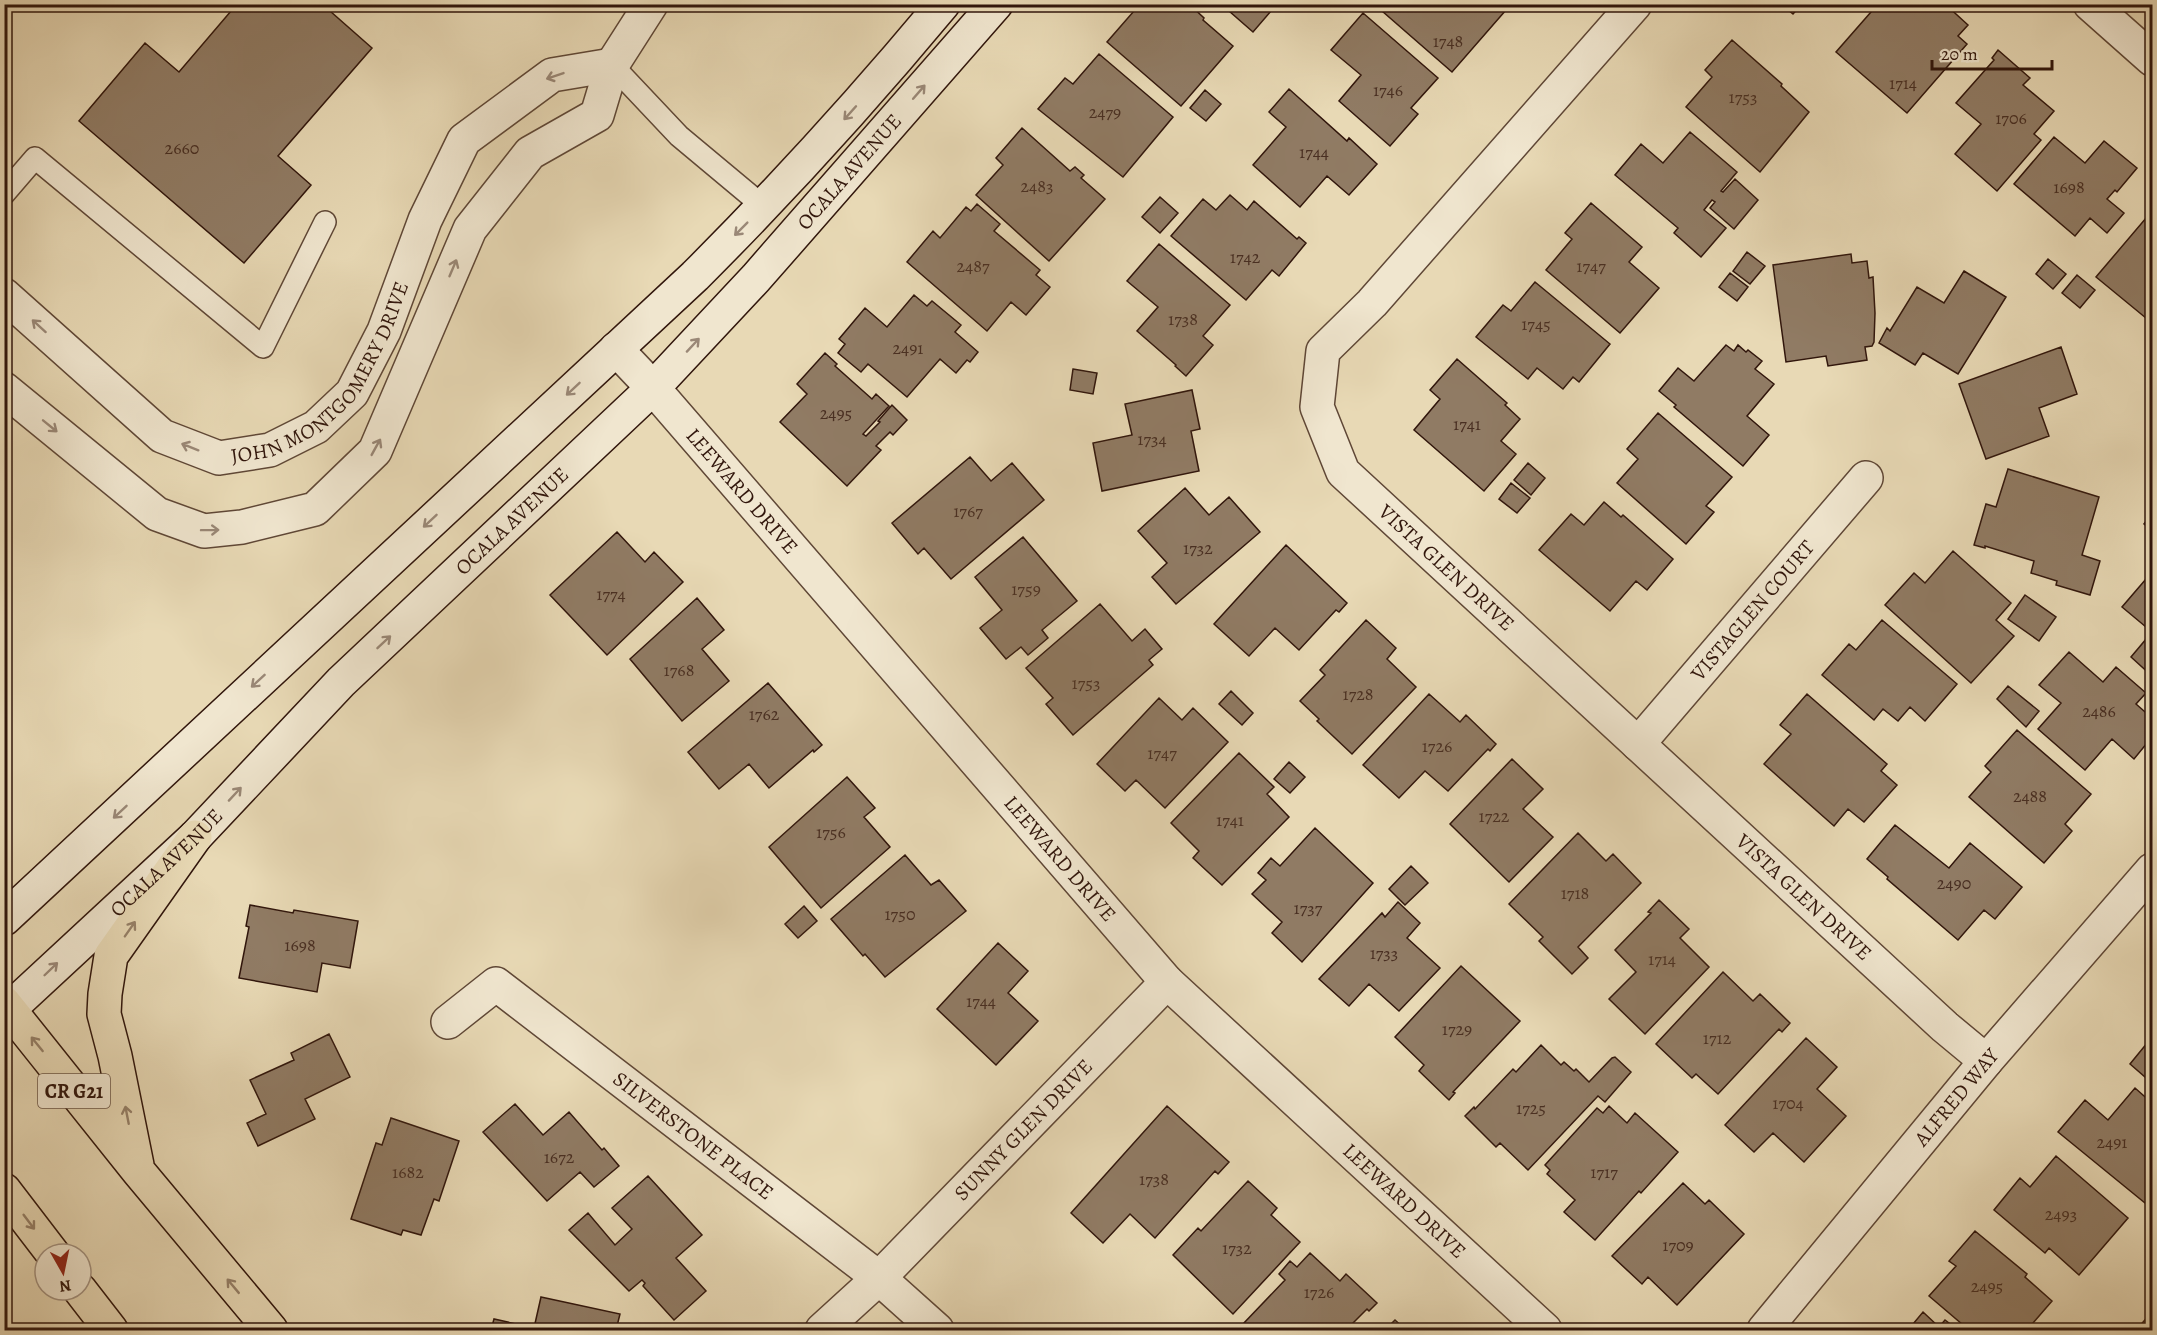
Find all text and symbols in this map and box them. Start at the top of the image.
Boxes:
house number: 1748 [1433,29,1463,53]
scale bar [1932,33,2052,71]
text: 20 m [1941,42,1978,66]
one-way arrow [546,71,565,82]
house number: 1714 [1889,71,1917,95]
house number: 1746 [1373,78,1403,102]
one-way arrow [912,85,926,100]
house number: 1753 [1729,85,1757,109]
house number: 2479 [1089,100,1121,124]
one-way arrow [843,105,857,120]
house number: 1706 [1995,106,2027,130]
street label: OCALA AVENUE [790,108,908,236]
house number: 2660 [165,136,199,160]
house number: 1744 [1299,140,1329,164]
house number: 2483 [1021,174,1053,198]
house number: 1698 [2053,175,2085,199]
one-way arrow [734,222,749,237]
house number: 1742 [1230,245,1261,269]
house number: 2487 [957,254,990,278]
house number: 1747 [1576,254,1606,278]
one-way arrow [448,259,459,277]
street label: JOHN MONTGOMERY DRIVE [229,278,415,470]
house number: 1738 [1168,307,1198,331]
house number: 1745 [1521,312,1551,336]
one-way arrow [32,319,47,333]
house number: 2491 [892,336,924,360]
one-way arrow [686,338,700,353]
one-way arrow [565,381,580,396]
house number: 2495 [820,401,852,425]
house number: 1741 [1453,412,1481,436]
one-way arrow [42,420,58,433]
street label: LEEWARD DRIVE [680,422,805,560]
house number: 1734 [1137,427,1167,451]
one-way arrow [370,439,382,456]
one-way arrow [182,441,200,452]
street label: OCALA AVENUE [449,461,575,581]
street label: VISTA GLEN DRIVE [1372,497,1521,637]
house number: 1767 [953,499,983,523]
one-way arrow [423,514,438,528]
one-way arrow [200,524,220,536]
street label: VISTAGLEN COURT [1684,534,1821,687]
house number: 1732 [1183,536,1213,560]
house number: 1759 [1011,577,1041,601]
house number: 1774 [596,582,626,606]
one-way arrow [376,634,391,649]
house number: 1768 [664,658,694,682]
house number: 1753 [1072,671,1100,695]
one-way arrow [251,673,266,688]
house number: 1728 [1343,682,1374,706]
house number: 2486 [2082,699,2116,723]
house number: 1762 [749,702,780,726]
house number: 1726 [1422,734,1452,758]
house number: 1747 [1147,741,1177,765]
house number: 2488 [2013,784,2047,808]
one-way arrow [228,787,242,802]
street label: LEEWARD DRIVE [998,790,1123,928]
street label: OCALA AVENUE [104,802,229,923]
house number: 1722 [1479,804,1510,828]
one-way arrow [113,805,128,819]
house number: 1741 [1216,808,1244,832]
house number: 1756 [816,820,846,844]
street label: VISTA GLEN DRIVE [1729,827,1878,967]
house number: 2490 [1937,871,1971,895]
house number: 1718 [1561,881,1589,905]
house number: 1737 [1294,896,1323,920]
house number: 1750 [884,902,916,926]
one-way arrow [124,921,136,938]
house number: 1698 [284,933,316,957]
house number: 1733 [1370,941,1398,965]
house number: 1714 [1648,947,1676,971]
one-way arrow [44,961,59,976]
house number: 1744 [966,989,996,1013]
house number: 1729 [1442,1017,1472,1041]
house number: 1712 [1703,1026,1732,1050]
one-way arrow [31,1036,44,1052]
street label: ALFRED WAY [1907,1042,2005,1153]
street label: SUNNY GLEN DRIVE [948,1053,1099,1207]
street label: SILVERSTONE PLACE [607,1065,779,1206]
road number: CR G21 [38,1074,110,1108]
house number: 1704 [1772,1091,1804,1115]
house number: 1725 [1516,1096,1546,1120]
one-way arrow [121,1106,132,1125]
house number: 2491 [2096,1130,2128,1154]
street label: LEEWARD DRIVE [1337,1137,1472,1264]
house number: 1672 [544,1145,575,1169]
house number: 1682 [392,1160,424,1184]
house number: 1717 [1590,1160,1618,1184]
house number: 1738 [1139,1167,1169,1191]
house number: 2493 [2045,1202,2077,1226]
one-way arrow [22,1214,35,1230]
house number: 1709 [1662,1233,1694,1257]
house number: 1732 [1222,1236,1252,1260]
north arrow [33,1242,93,1302]
text: N [57,1274,73,1298]
house number: 2495 [1971,1274,2003,1298]
one-way arrow [227,1278,240,1294]
house number: 1726 [1304,1280,1334,1304]

